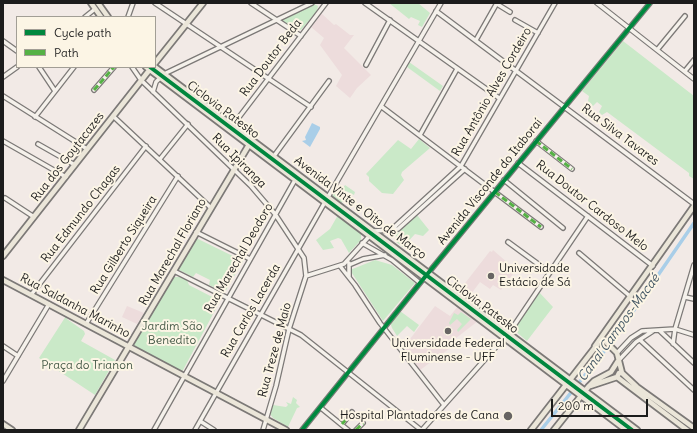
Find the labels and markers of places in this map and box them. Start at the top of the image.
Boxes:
place label: Universidade Estácio de Sá [499,262,571,290]
marker: Universidade Estácio de Sá [486,271,496,281]
marker: Universidade Federal Fluminense - UFF [443,326,453,336]
place label: Universidade Federal Fluminense - UFF [391,337,505,365]
place label: Hospital Plantadores de Cana [340,409,499,423]
marker: Hospital Plantadores de Cana [502,410,514,422]

